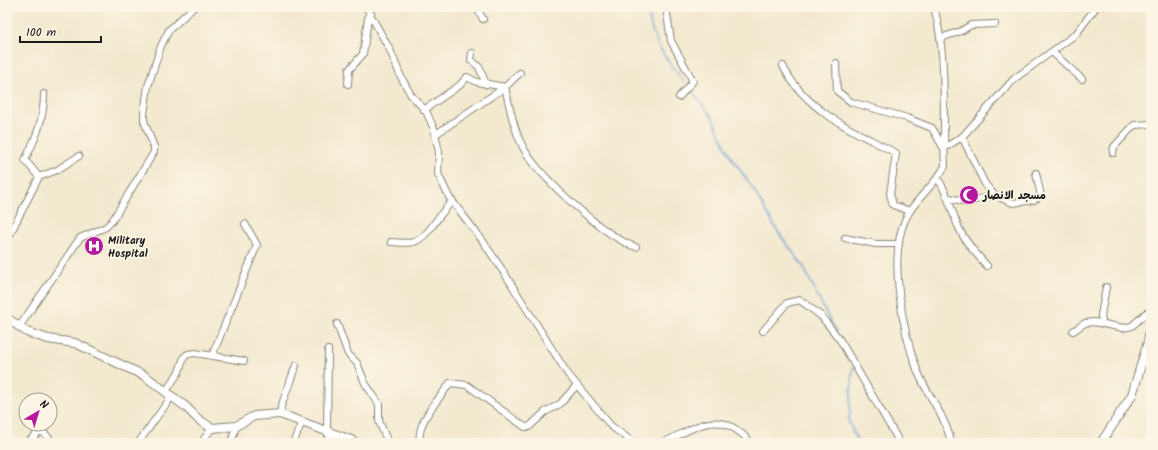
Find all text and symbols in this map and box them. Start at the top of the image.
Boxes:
scale bar [20,18,101,44]
text: 100 m [26,23,57,42]
mosque icon: مسجد الانصار [958,184,980,206]
place label: مسجد الانصار [982,187,1046,205]
place label: Military Hospital [108,232,148,263]
hospital icon: Military Hospital [83,235,105,257]
north arrow [18,392,58,432]
text: N [35,396,52,414]

